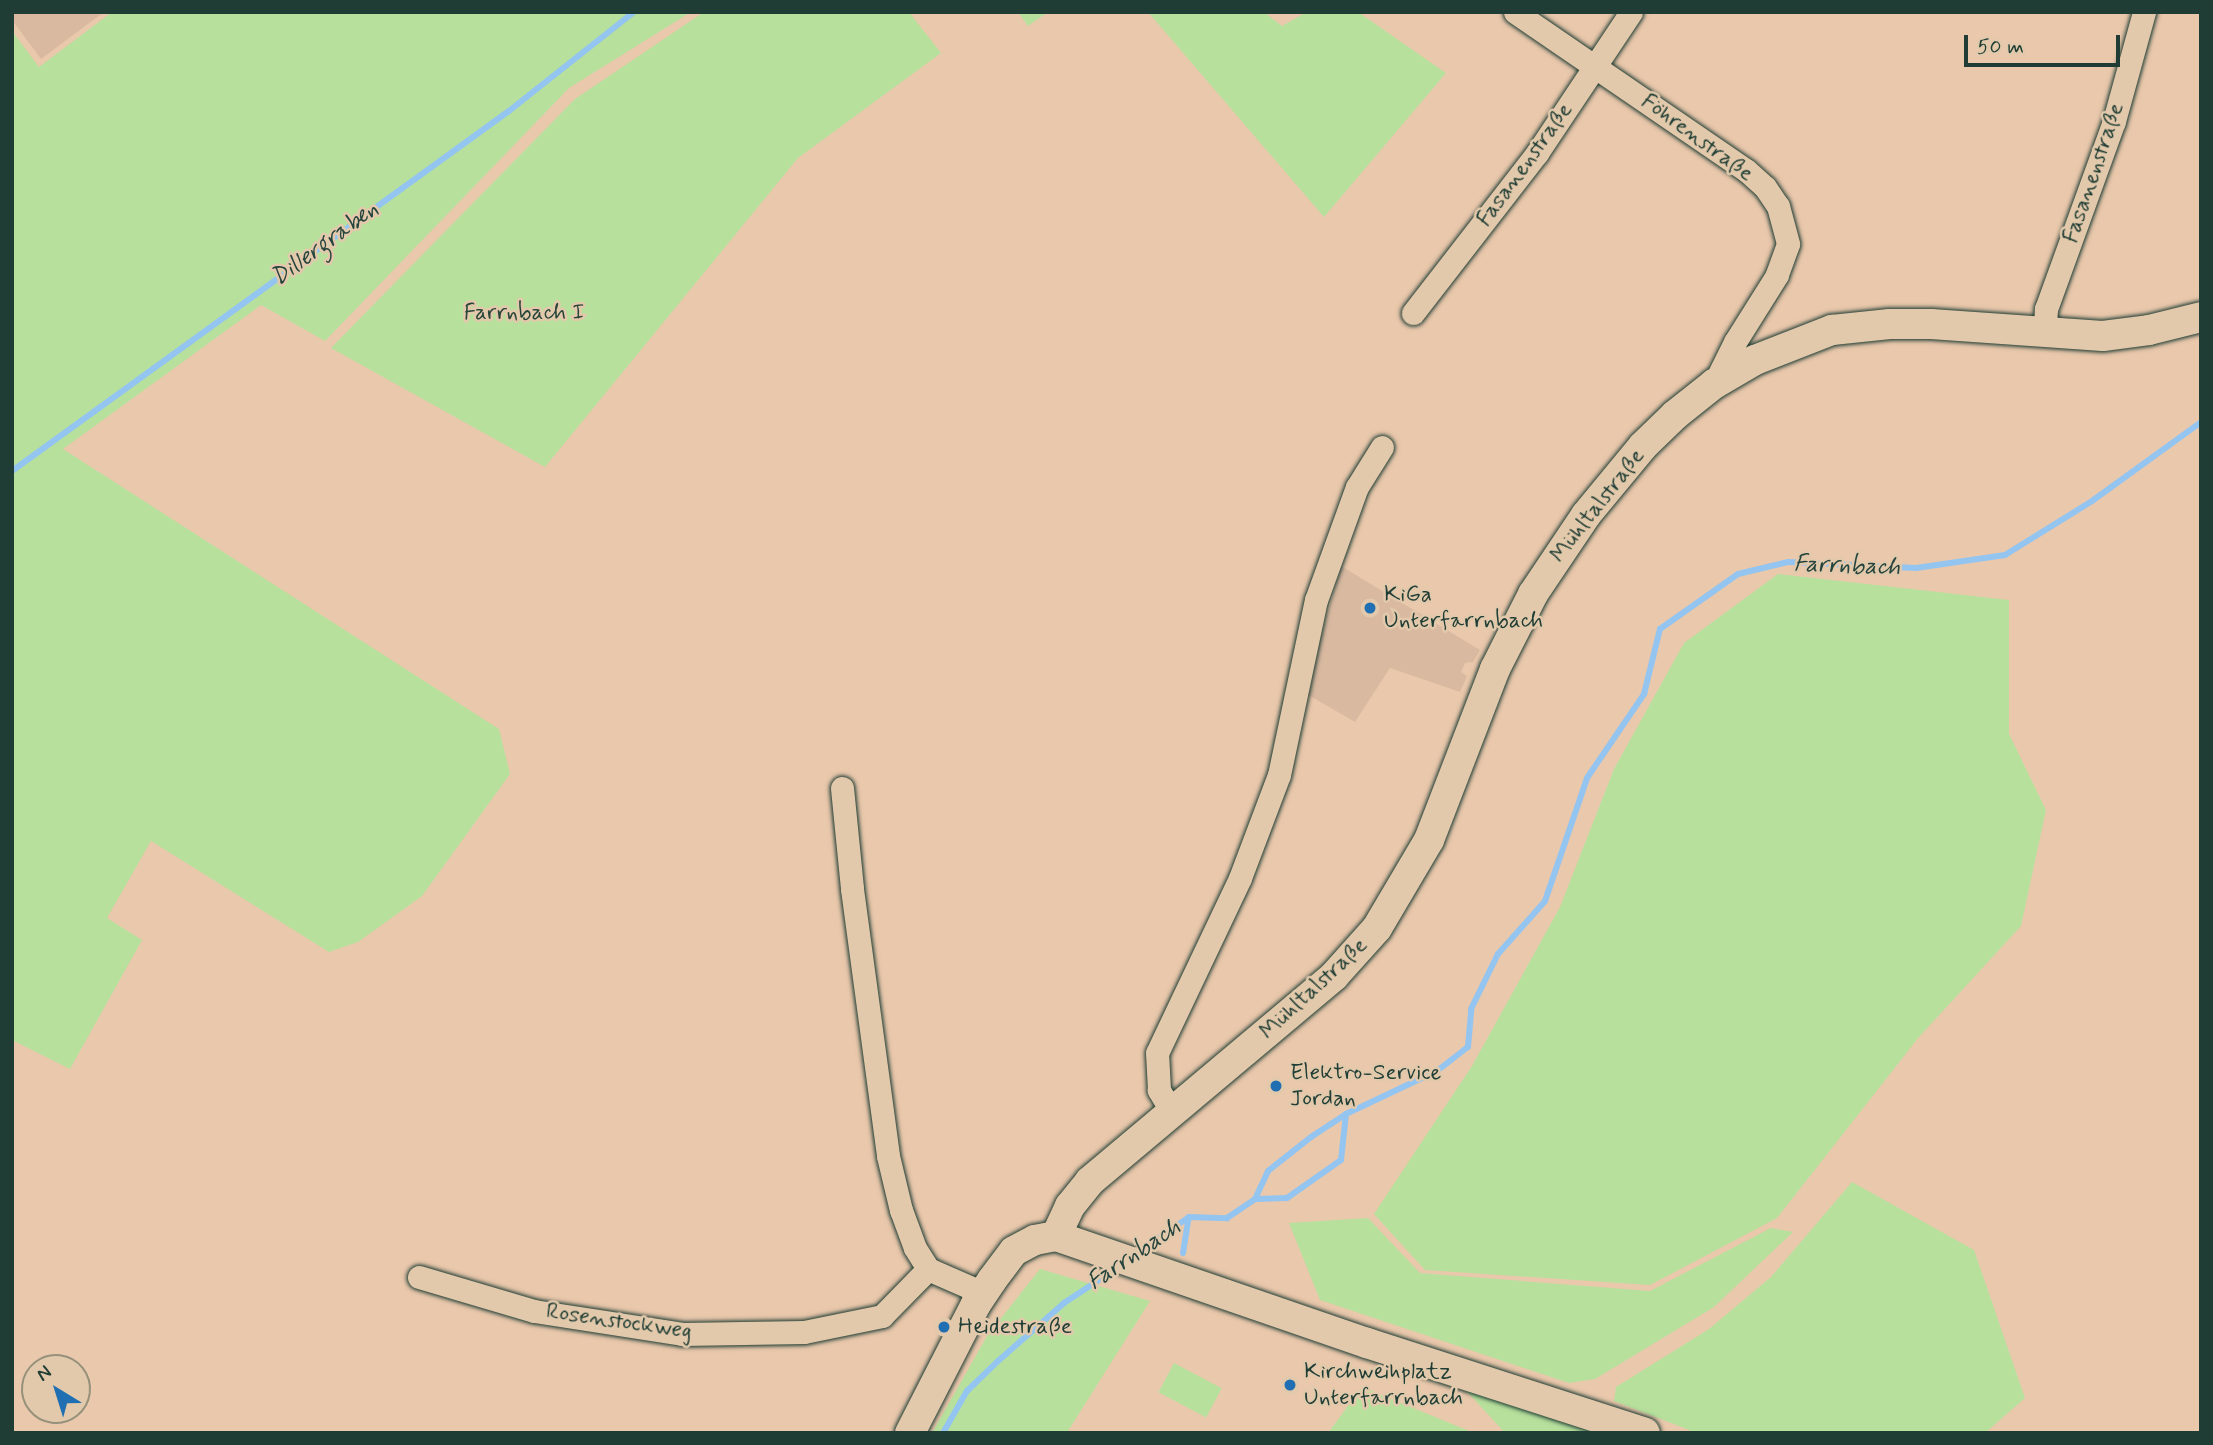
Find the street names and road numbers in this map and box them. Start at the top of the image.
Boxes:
street label: Föhrenstraße [1635,88,1759,188]
street label: Fasanenstraße [1471,98,1579,232]
street label: Fasanenstraße [2057,99,2131,247]
street label: Mühltalstraße [1545,443,1651,569]
street label: Mühltalstraße [1254,932,1374,1046]
street label: Rosenstockweg [544,1298,694,1346]

